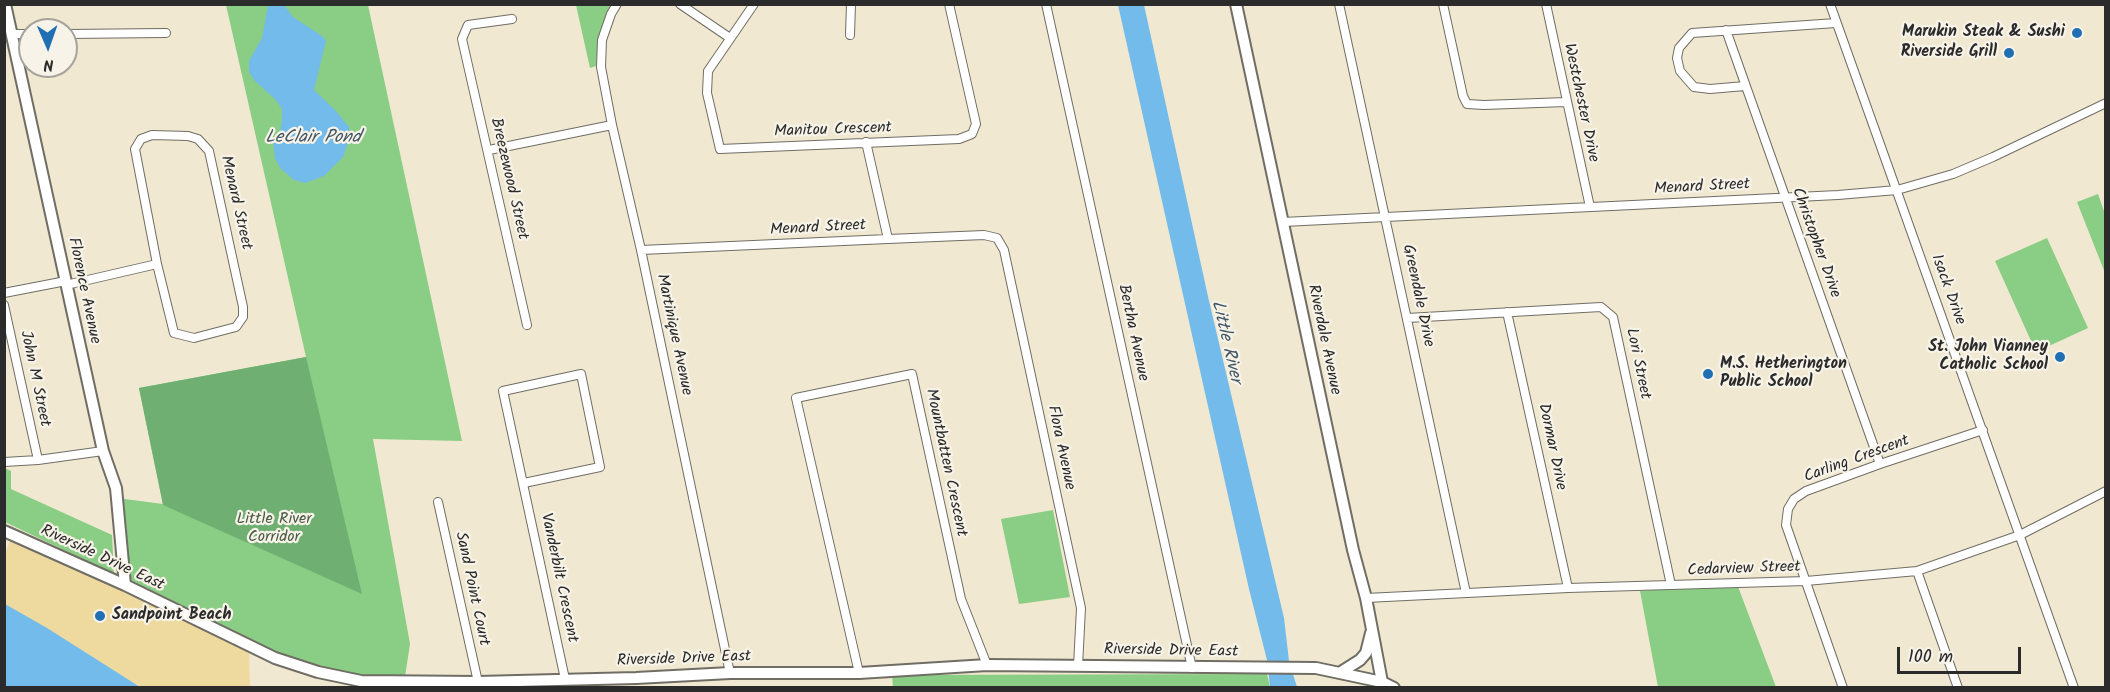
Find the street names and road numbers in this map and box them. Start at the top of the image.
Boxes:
street label: Westchester Drive [1558,42,1602,164]
street label: Breezewood Street [485,116,531,242]
street label: Manitou Crescent [774,119,892,143]
street label: Menard Street [215,154,255,252]
street label: Menard Street [1653,176,1751,200]
street label: Christopher Drive [1786,185,1844,301]
street label: Menard Street [769,217,867,241]
street label: Florence Avenue [62,236,104,346]
street label: Greendale Drive [1397,243,1437,349]
street label: Isack Drive [1925,252,1969,328]
street label: Martinique Avenue [651,272,695,398]
street label: Bertha Avenue [1112,283,1152,383]
street label: Riverdale Avenue [1302,283,1344,397]
street label: Lori Street [1620,327,1654,401]
street label: John M Street [14,329,54,429]
street label: Mountbatten Crescent [920,387,970,539]
street label: Dormar Drive [1532,402,1570,492]
street label: Flora Avenue [1042,404,1078,492]
street label: Carling Crescent [1802,432,1912,488]
street label: Vanderbilt Crescent [535,512,581,644]
street label: Riverside Drive East [37,522,167,596]
street label: Sand Point Court [450,530,492,648]
street label: Cedarview Street [1687,558,1801,582]
street label: Riverside Drive East [1104,641,1238,663]
street label: Riverside Drive East [617,648,751,672]

